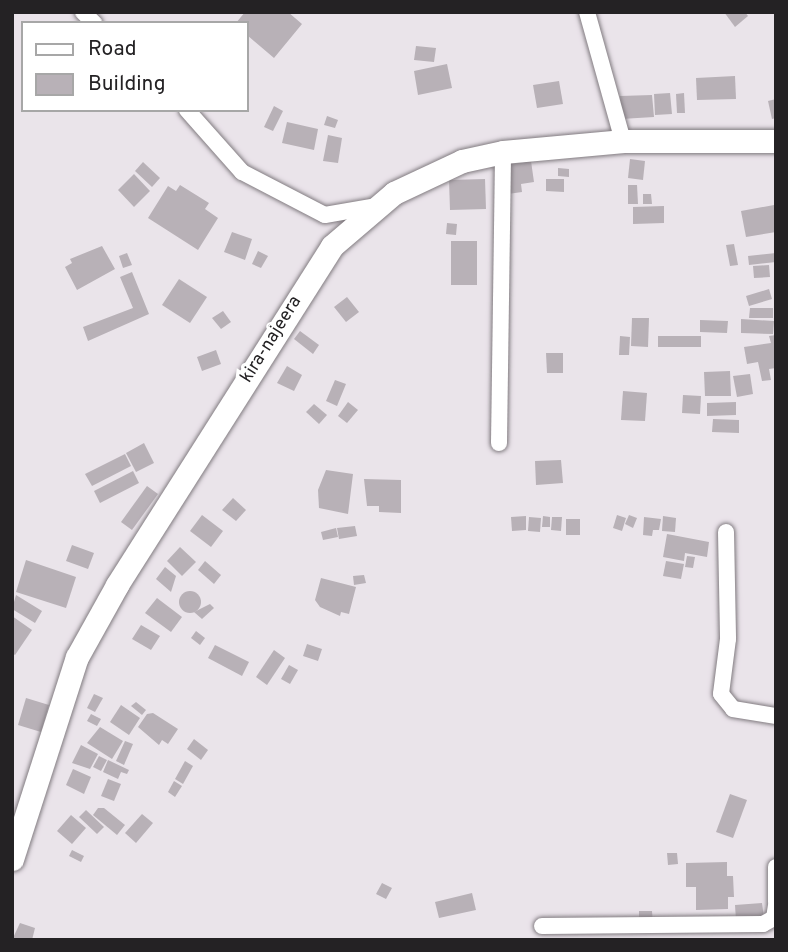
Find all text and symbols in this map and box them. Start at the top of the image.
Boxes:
legend [21,21,248,112]
text: Road [88,36,137,63]
text: Building [88,71,166,98]
street label: kira-najeera [237,293,307,387]

